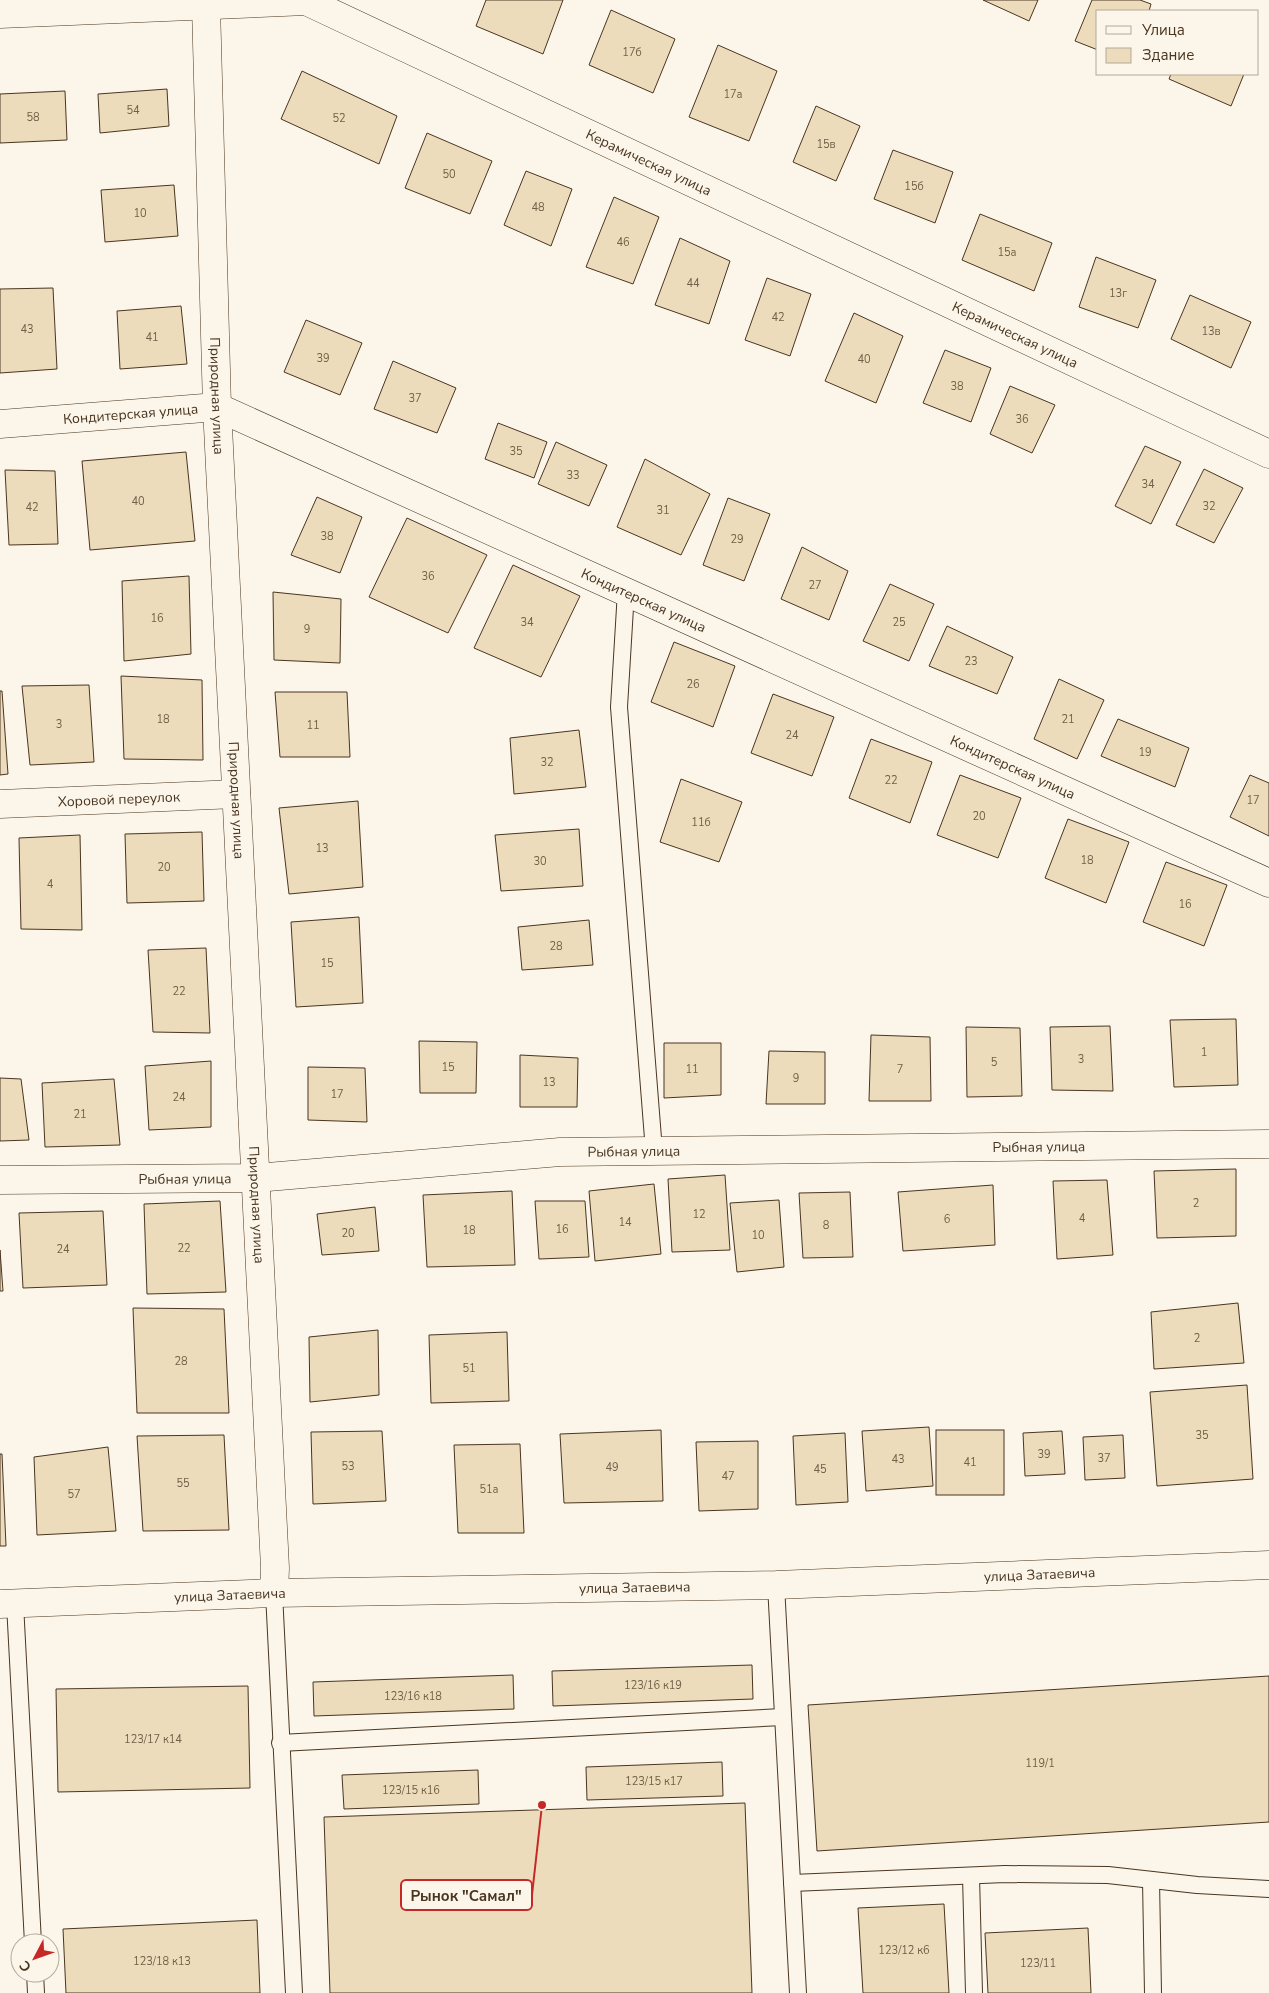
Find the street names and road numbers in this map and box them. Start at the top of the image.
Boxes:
street label: Керамическая улица [583,125,714,200]
street label: Керамическая улица [949,297,1081,373]
street label: Природная улица [205,337,228,455]
street label: Кондитерская улица [62,400,199,429]
street label: Кондитерская улица [578,564,709,637]
street label: Кондитерская улица [947,731,1078,804]
street label: Природная улица [224,741,249,860]
street label: Хоровой переулок [57,787,181,812]
street label: Рыбная улица [992,1137,1085,1157]
street label: Рыбная улица [587,1142,680,1162]
street label: Природная улица [244,1146,269,1264]
street label: Рыбная улица [138,1169,232,1189]
street label: улица Затаевича [983,1563,1096,1587]
street label: улица Затаевича [579,1577,691,1598]
street label: улица Затаевича [174,1584,286,1607]

